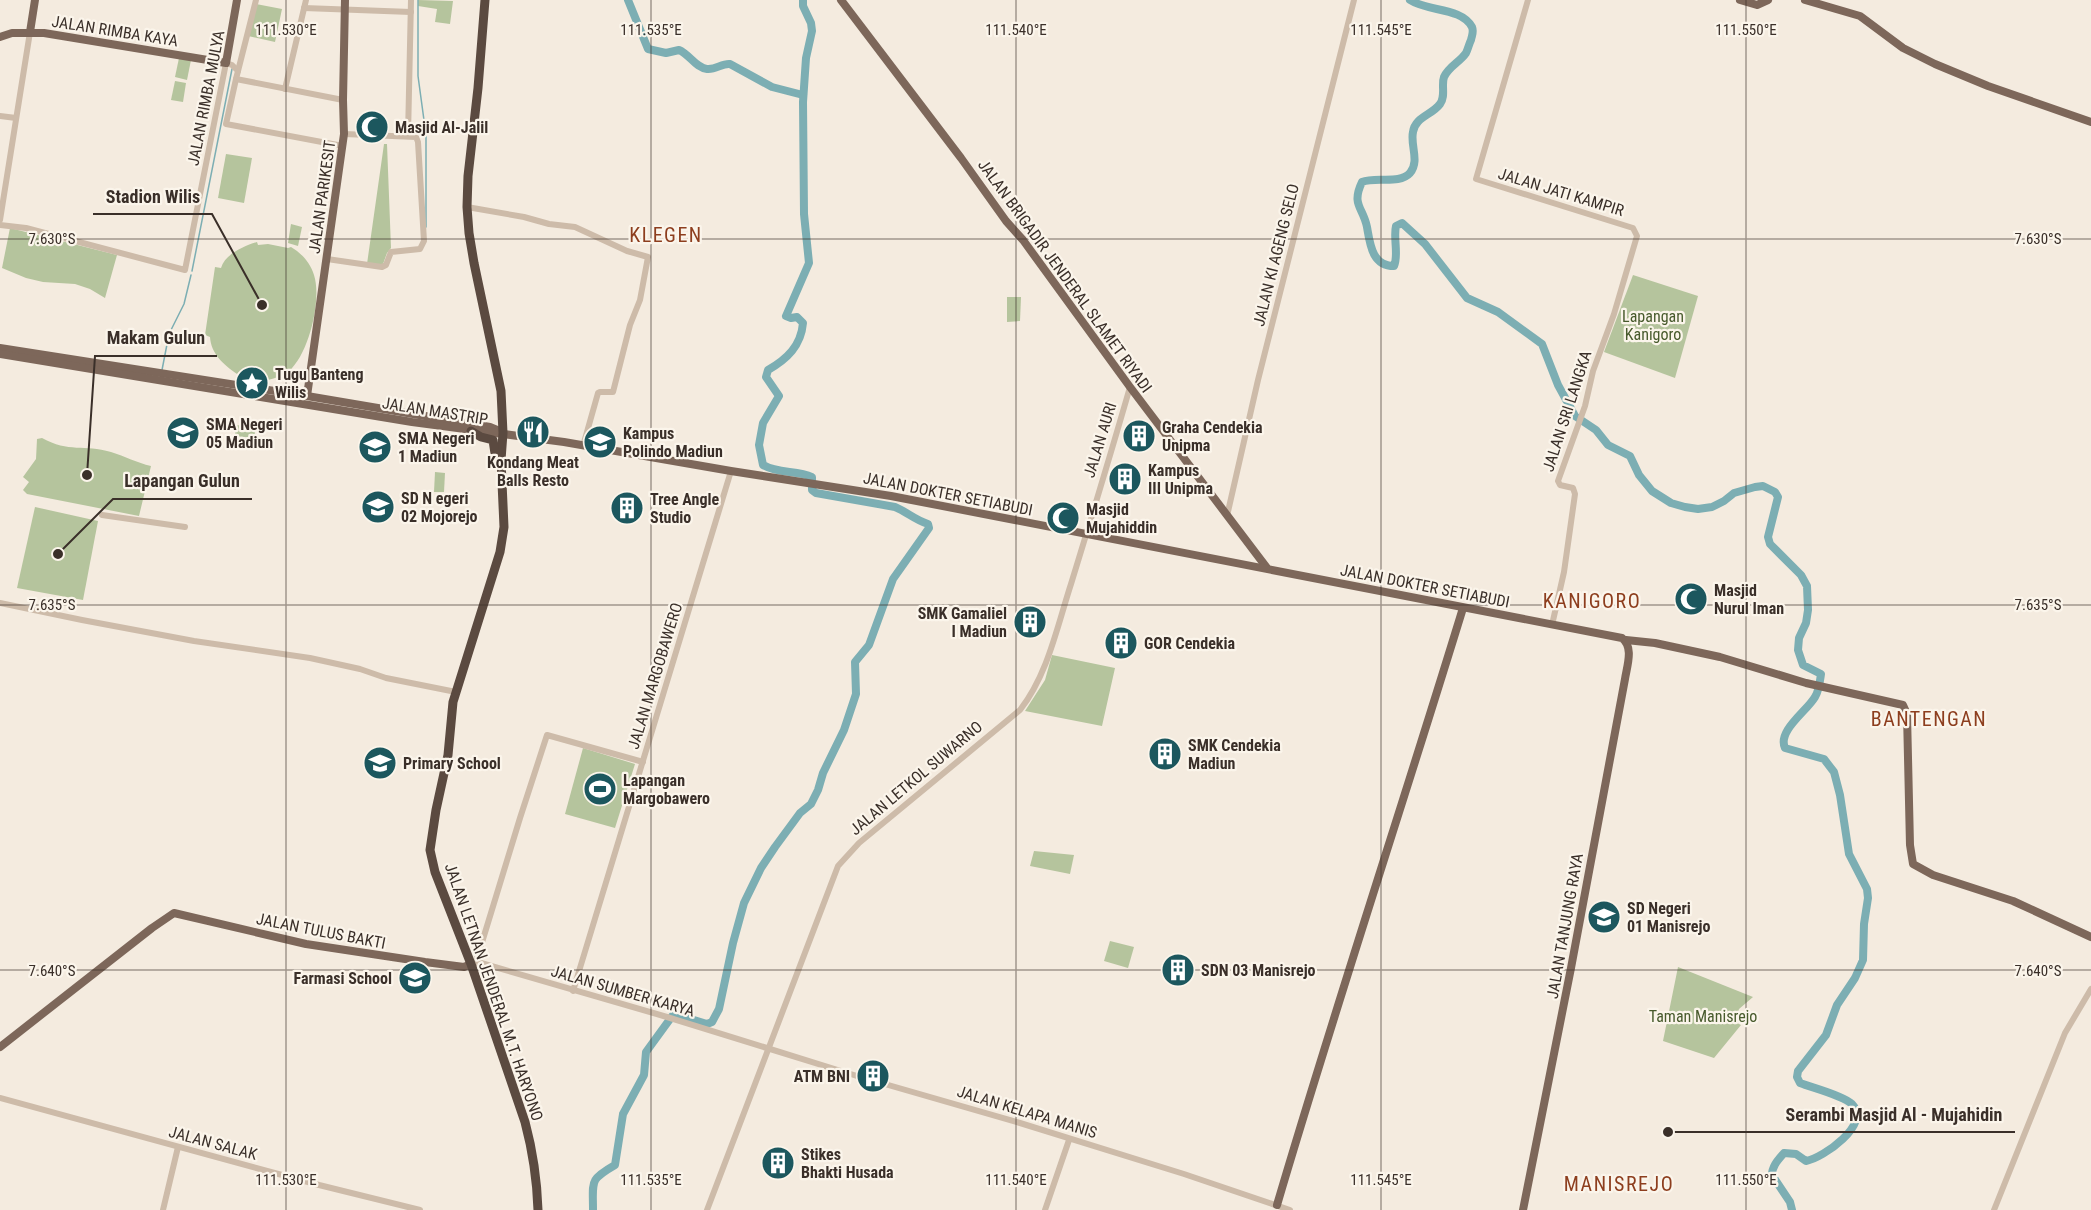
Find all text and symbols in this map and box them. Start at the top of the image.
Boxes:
street label: JALAN RIMBA KAYA [50,12,180,50]
text: 111.530°E [255,21,317,39]
text: 111.535°E [620,21,682,39]
text: 111.540°E [985,21,1047,39]
text: 111.545°E [1350,21,1412,39]
text: 111.550°E [1715,21,1777,39]
street label: JALAN RIMBA MULYA [184,29,228,167]
mosque icon: Masjid Al-Jalil [354,109,390,145]
place label: Masjid Al-Jalil [395,118,488,137]
street label: JALAN PARIKESIT [305,139,339,255]
street label: JALAN BRIGADIR JENDERAL SLAMET RIYADI [974,156,1156,396]
street label: JALAN JATI KAMPIR [1496,164,1627,220]
callout: Stadion Wilis [93,178,212,214]
street label: JALAN KI AGENG SELO [1249,182,1303,328]
text: Stadion Wilis [106,186,200,207]
district label: KLEGEN [629,223,703,247]
text: 7.630°S [29,230,76,248]
text: 7.630°S [2015,230,2062,248]
park label: Lapangan Kanigoro [1622,307,1684,344]
callout: Makam Gulun [95,320,217,356]
text: Makam Gulun [107,327,205,348]
street label: JALAN SRI LANGKA [1538,348,1596,474]
place icon: Tugu Banteng Wilis [234,365,270,401]
place label: Tugu Banteng Wilis [275,365,364,402]
street label: JALAN MASTRIP [381,393,489,429]
street label: JALAN AURI [1080,400,1120,480]
restaurant icon: Kondang Meat Balls Resto [515,414,551,450]
school or university icon: SMA Negeri 05 Madiun [165,415,201,451]
place label: SMA Negeri 05 Madiun [206,415,283,452]
building icon: Graha Cendekia Unipma [1121,418,1157,454]
place label: Graha Cendekia Unipma [1162,418,1263,455]
school or university icon: Kampus Polindo Madiun [582,424,618,460]
place label: Kampus Polindo Madiun [623,424,723,461]
school or university icon: SMA Negeri 1 Madiun [357,429,393,465]
place label: SMA Negeri 1 Madiun [398,429,475,466]
place label: Kondang Meat Balls Resto [487,453,579,490]
building icon: Kampus III Unipma [1107,461,1143,497]
place label: Kampus III Unipma [1148,461,1213,498]
callout: Lapangan Gulun [113,463,252,499]
street label: JALAN DOKTER SETIABUDI [862,468,1034,520]
text: Lapangan Gulun [124,470,240,491]
school or university icon: SD N egeri 02 Mojorejo [360,489,396,525]
place label: SD N egeri 02 Mojorejo [401,489,478,526]
building icon: Tree Angle Studio [609,490,645,526]
place label: Tree Angle Studio [650,490,719,527]
mosque icon: Masjid Mujahiddin [1045,500,1081,536]
place label: Masjid Mujahiddin [1086,500,1157,537]
street label: JALAN DOKTER SETIABUDI [1339,560,1511,612]
mosque icon: Masjid Nurul Iman [1673,581,1709,617]
place label: Masjid Nurul Iman [1714,581,1784,618]
district label: KANIGORO [1543,589,1641,613]
text: 7.635°S [29,596,76,614]
text: 7.635°S [2015,596,2062,614]
street label: JALAN MARGOBAWERO [624,601,686,751]
place label: SMK Gamaliel I Madiun [918,604,1007,641]
building icon: SMK Gamaliel I Madiun [1012,604,1048,640]
building icon: GOR Cendekia [1103,625,1139,661]
place label: GOR Cendekia [1144,634,1235,653]
district label: BANTENGAN [1871,707,1987,731]
street label: JALAN LETKOL SUWARNO [846,717,986,839]
building icon: SMK Cendekia Madiun [1147,736,1183,772]
place label: SMK Cendekia Madiun [1188,736,1281,773]
school or university icon: Primary School [362,745,398,781]
place label: Primary School [403,754,501,773]
sports icon: Lapangan Margobawero [582,771,618,807]
place label: Lapangan Margobawero [623,771,710,808]
street label: JALAN TANJUNG RAYA [1543,852,1587,1000]
street label: JALAN LETNAN JENDERAL M.T. HARYONO [441,861,547,1123]
school or university icon: SD Negeri 01 Manisrejo [1586,899,1622,935]
place label: SD Negeri 01 Manisrejo [1627,899,1710,936]
street label: JALAN TULUS BAKTI [255,909,387,953]
building icon: SDN 03 Manisrejo [1160,952,1196,988]
school or university icon: Farmasi School [397,960,433,996]
street label: JALAN SUMBER KARYA [549,961,697,1021]
place label: SDN 03 Manisrejo [1201,961,1316,980]
text: 7.640°S [29,962,76,980]
text: 7.640°S [2015,962,2062,980]
place label: Farmasi School [294,969,392,988]
park label: Taman Manisrejo [1649,1007,1757,1026]
building icon: ATM BNI [855,1058,891,1094]
place label: ATM BNI [794,1067,850,1086]
street label: JALAN KELAPA MANIS [955,1082,1099,1142]
callout: Serambi Masjid Al - Mujahidin [1774,1096,2015,1132]
text: Serambi Masjid Al - Mujahidin [1786,1104,2002,1125]
street label: JALAN SALAK [167,1122,259,1164]
building icon: Stikes Bhakti Husada [760,1145,796,1181]
place label: Stikes Bhakti Husada [801,1145,894,1182]
text: 111.530°E [255,1171,317,1189]
text: 111.535°E [620,1171,682,1189]
text: 111.540°E [985,1171,1047,1189]
text: 111.545°E [1350,1171,1412,1189]
text: 111.550°E [1715,1171,1777,1189]
district label: MANISREJO [1564,1172,1674,1196]

